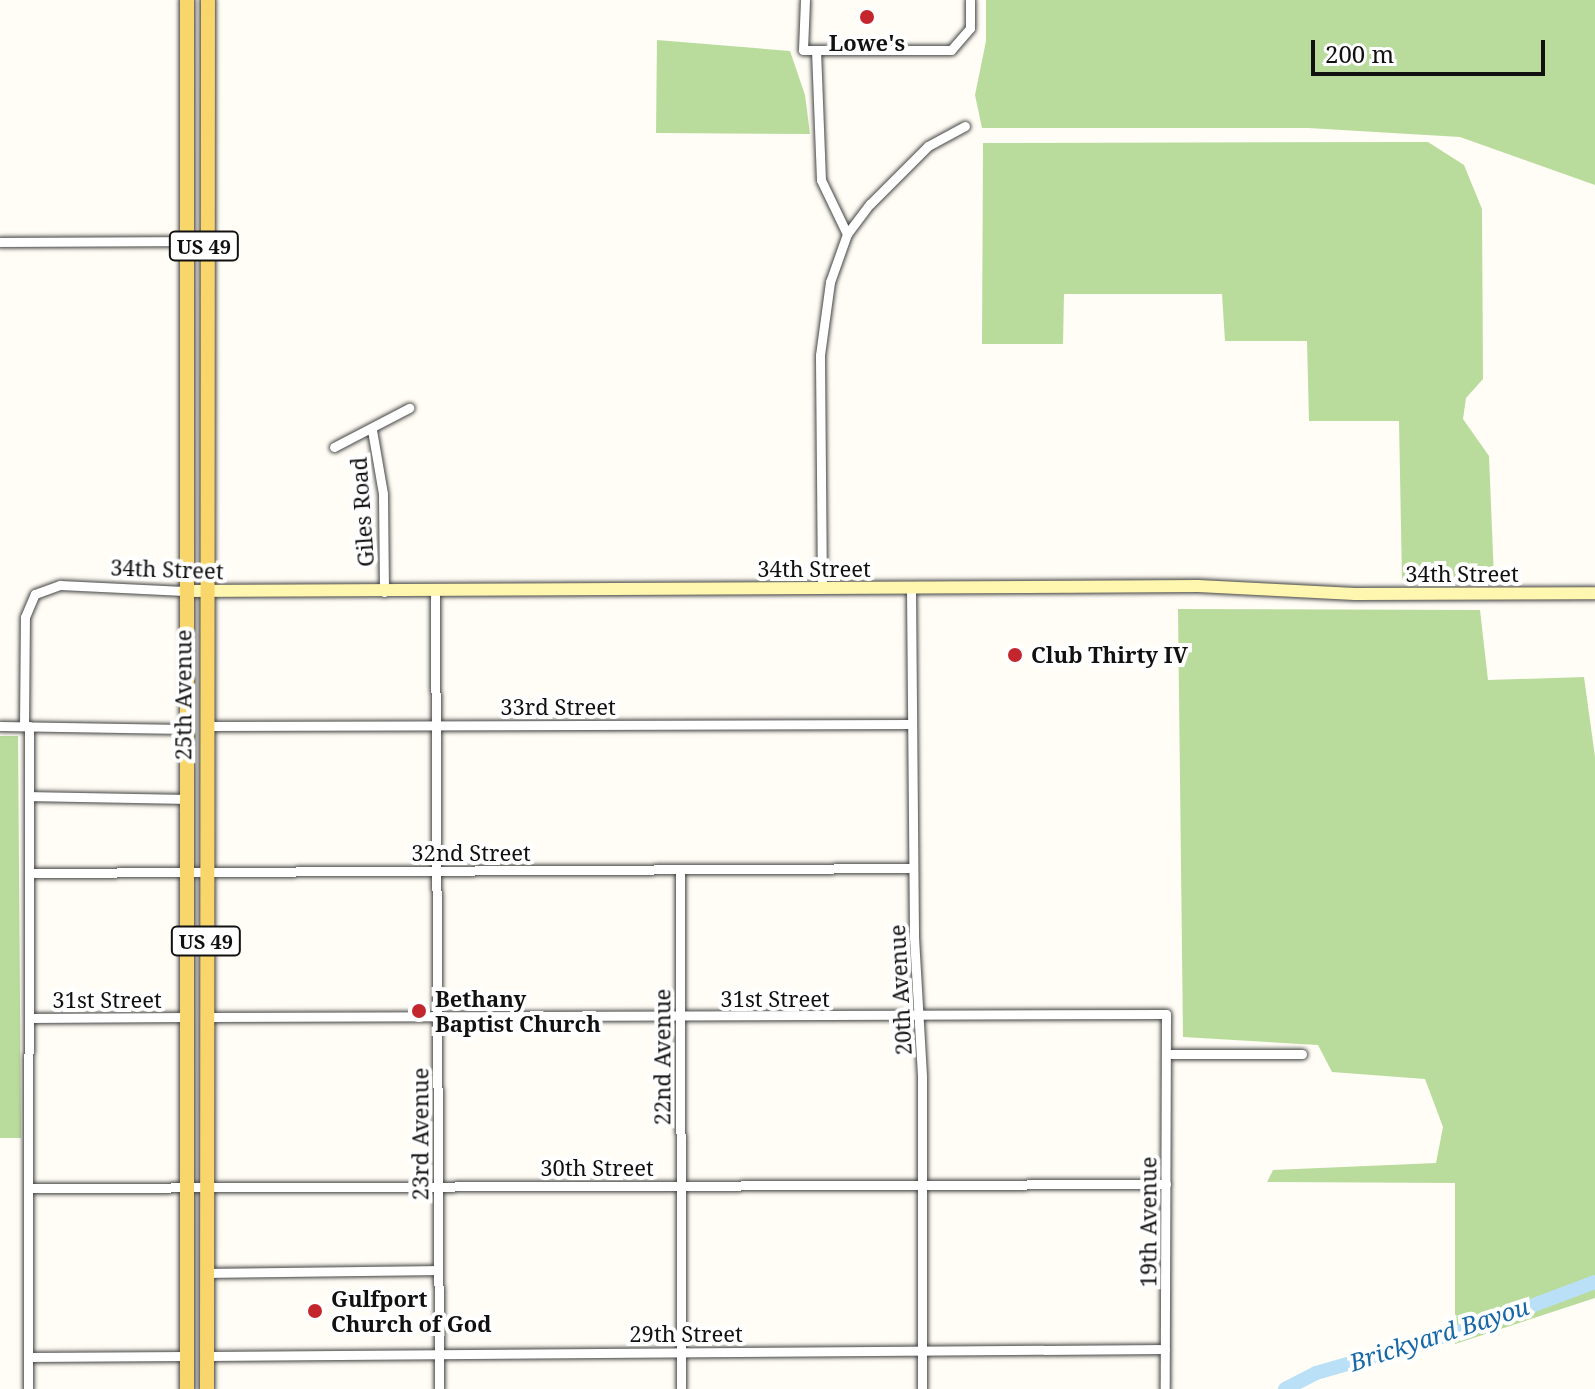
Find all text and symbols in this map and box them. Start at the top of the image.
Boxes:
marker: Lowe's [858,8,876,26]
scale bar [1315,24,1549,74]
place label: Lowe's [829,30,905,56]
text: 200 m [1325,37,1394,70]
road number: US 49 [168,230,240,262]
street label: Giles Road [345,456,379,568]
street label: 34th Street [110,554,224,584]
street label: 34th Street [757,556,871,582]
street label: 34th Street [1405,561,1519,587]
street label: 25th Avenue [170,630,196,760]
place label: Club Thirty IV [1031,642,1188,668]
marker: Club Thirty IV [1006,646,1024,664]
street label: 33rd Street [500,694,616,720]
street label: 32nd Street [411,840,531,866]
street label: 20th Avenue [883,924,917,1056]
road number: US 49 [170,925,242,957]
place label: Bethany Baptist Church [435,985,601,1036]
street label: 31st Street [720,986,830,1012]
street label: 31st Street [52,987,162,1013]
street label: 22nd Avenue [649,989,675,1125]
marker: Bethany Baptist Church [410,1002,428,1020]
street label: 23rd Avenue [407,1068,433,1200]
street label: 30th Street [540,1155,654,1181]
street label: 19th Avenue [1135,1157,1161,1287]
place label: Gulfport Church of God [331,1285,491,1336]
water label: Brickyard Bayou [1346,1291,1532,1377]
marker: Gulfport Church of God [306,1302,324,1320]
street label: 29th Street [629,1321,743,1347]

